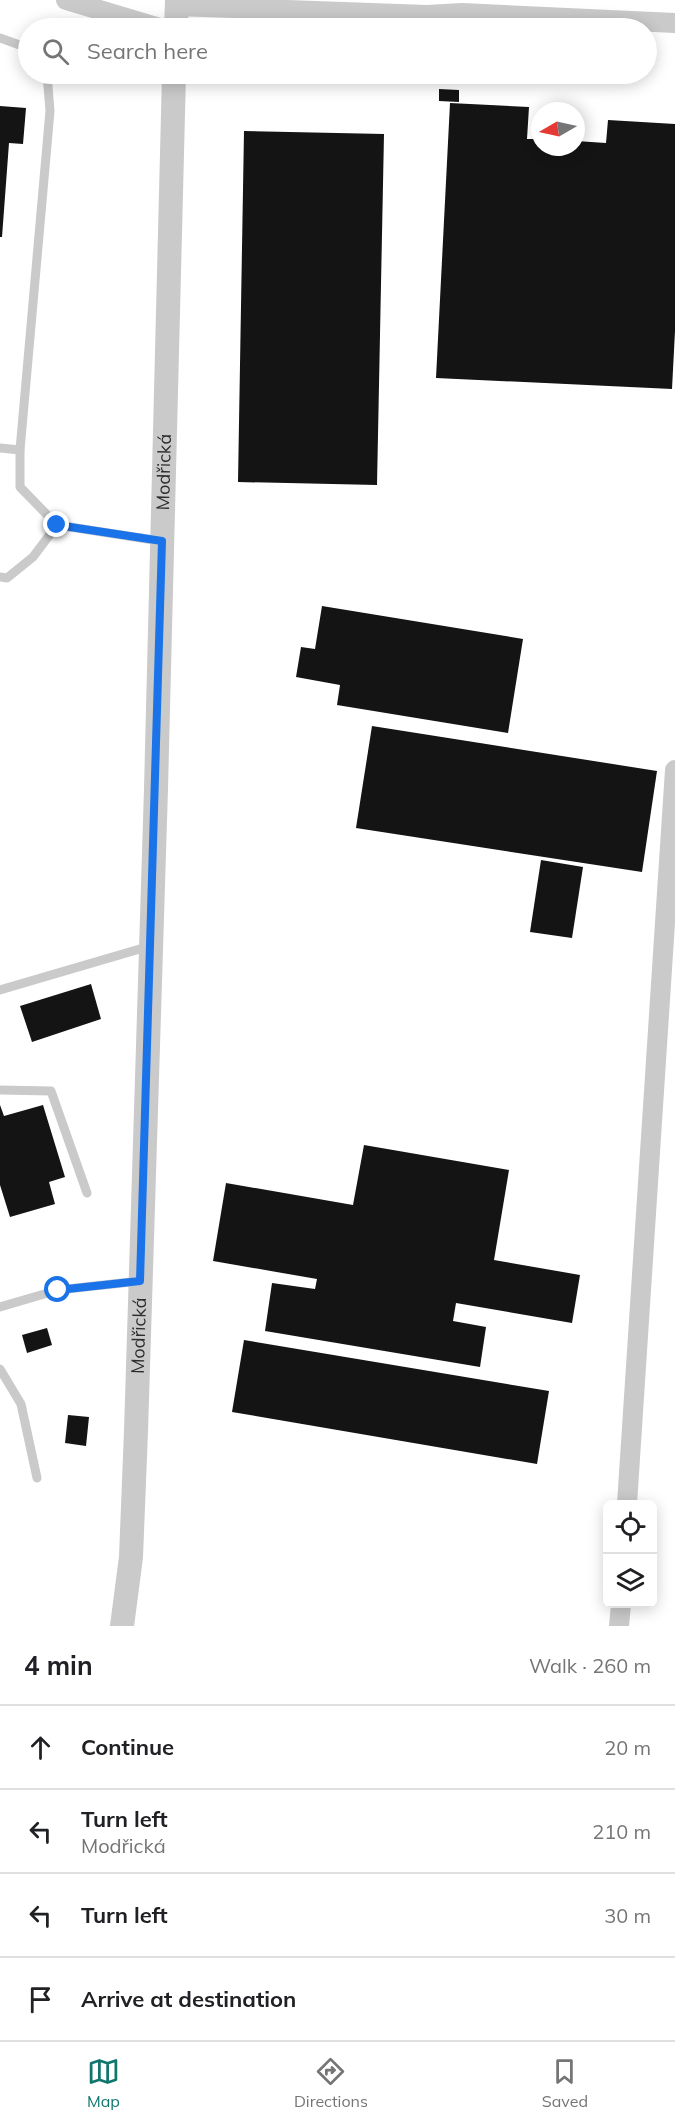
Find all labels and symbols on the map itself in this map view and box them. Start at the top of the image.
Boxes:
north arrow [531,102,585,156]
street label: Modřická [151,434,176,511]
route end [43,511,69,537]
route start [44,1276,70,1302]
street label: Modřická [126,1297,151,1374]

